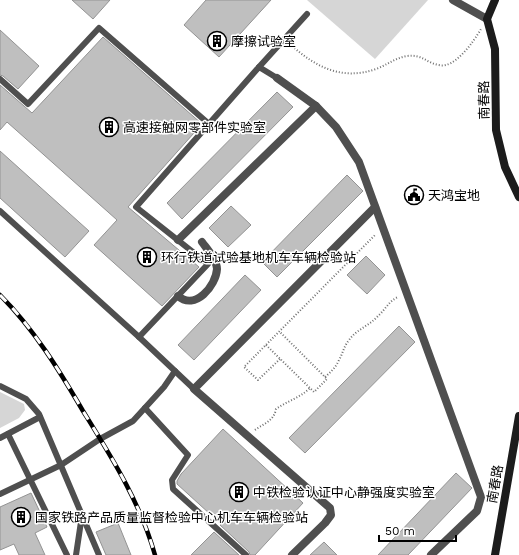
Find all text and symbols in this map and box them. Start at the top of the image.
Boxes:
building icon: 摩擦试验室 [206,30,228,52]
place label: 摩擦试验室 [231,34,296,49]
street label: 南春路 [476,80,492,120]
building icon: 高速接触网零部件实验室 [98,116,120,138]
place label: 高速接触网零部件实验室 [123,120,266,135]
public building icon: 天鸿宝地 [403,184,425,206]
place label: 天鸿宝地 [428,188,480,203]
building icon: 环行铁道试验基地机车车辆检验站 [136,246,158,268]
place label: 环行铁道试验基地机车车辆检验站 [161,250,356,265]
street label: 南春路 [484,463,506,505]
building icon: 中铁检验认证中心静强度实验室 [228,481,250,503]
place label: 中铁检验认证中心静强度实验室 [253,485,435,500]
building icon: 国家铁路产品质量监督检验中心机车车辆检验站 [10,506,32,528]
place label: 国家铁路产品质量监督检验中心机车车辆检验站 [35,510,308,525]
scale bar [379,517,456,543]
text: 50 m [385,524,415,538]

